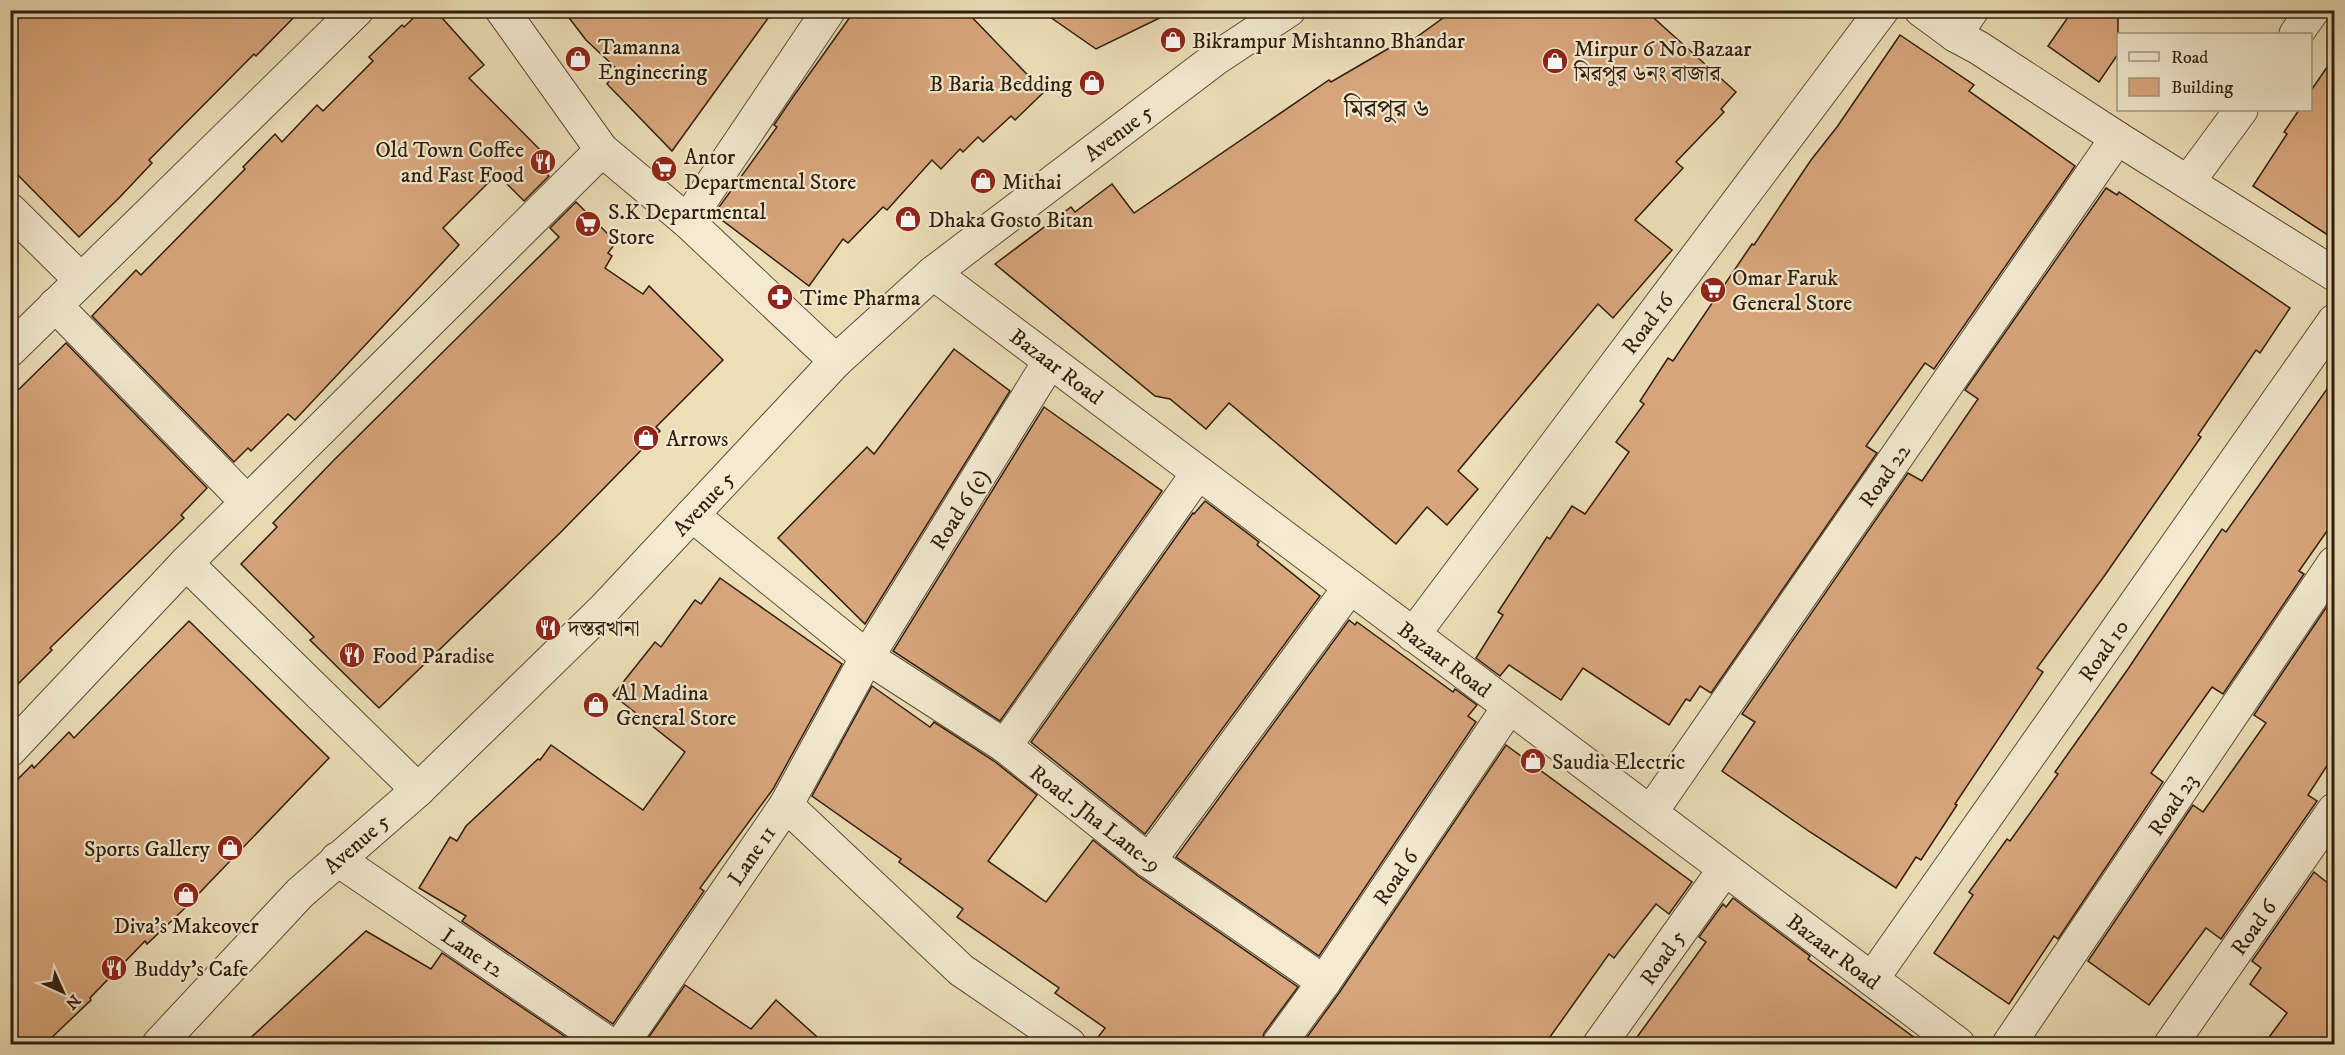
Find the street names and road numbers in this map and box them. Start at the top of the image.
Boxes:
street label: Avenue 5 [1079,99,1159,168]
street label: Road 16 [1616,287,1681,360]
street label: Bazaar Road [1004,323,1108,411]
street label: Road 22 [1854,439,1917,513]
street label: Road 6 (c) [925,464,996,555]
street label: Avenue 5 [667,466,741,542]
street label: Road 10 [2073,614,2135,687]
street label: Bazaar Road [1392,616,1496,704]
street label: Road- Jha Lane-9 [1024,760,1166,879]
street label: Road 23 [2143,769,2204,841]
street label: Avenue 5 [318,808,396,880]
street label: Lane 11 [722,821,782,891]
street label: Road 6 [1368,843,1426,911]
street label: Road 6 [2225,894,2284,961]
street label: Bazaar Road [1781,908,1885,996]
street label: Lane 12 [436,923,509,984]
street label: Road 5 [1635,925,1692,991]

